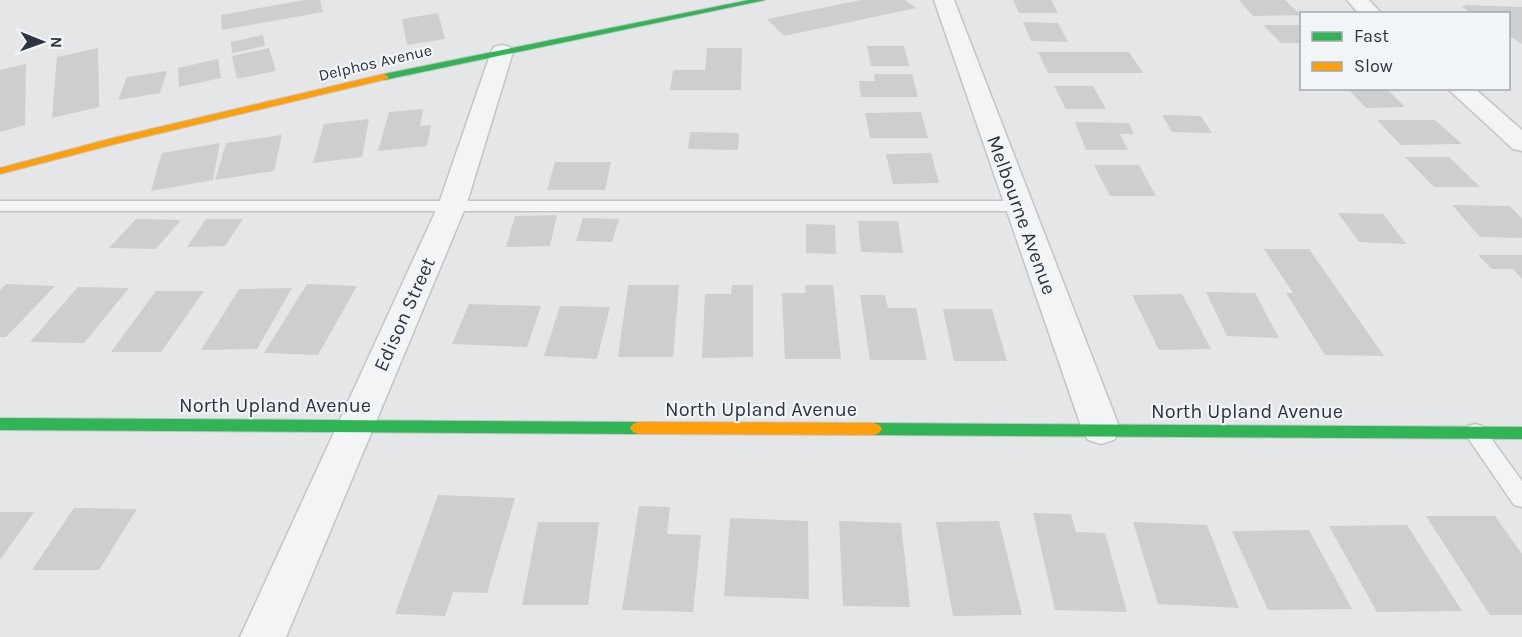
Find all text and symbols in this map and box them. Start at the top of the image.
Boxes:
north arrow [12,12,72,72]
legend [1300,12,1510,90]
text: Fast [1354,25,1389,47]
text: N [47,36,66,48]
street label: Delphos Avenue [317,40,434,85]
text: Slow [1354,55,1393,77]
street label: Melbourne Avenue [982,132,1061,298]
street label: Edison Street [369,253,440,375]
street label: North Upland Avenue [179,394,371,417]
street label: North Upland Avenue [665,398,857,421]
street label: North Upland Avenue [1151,400,1343,423]

